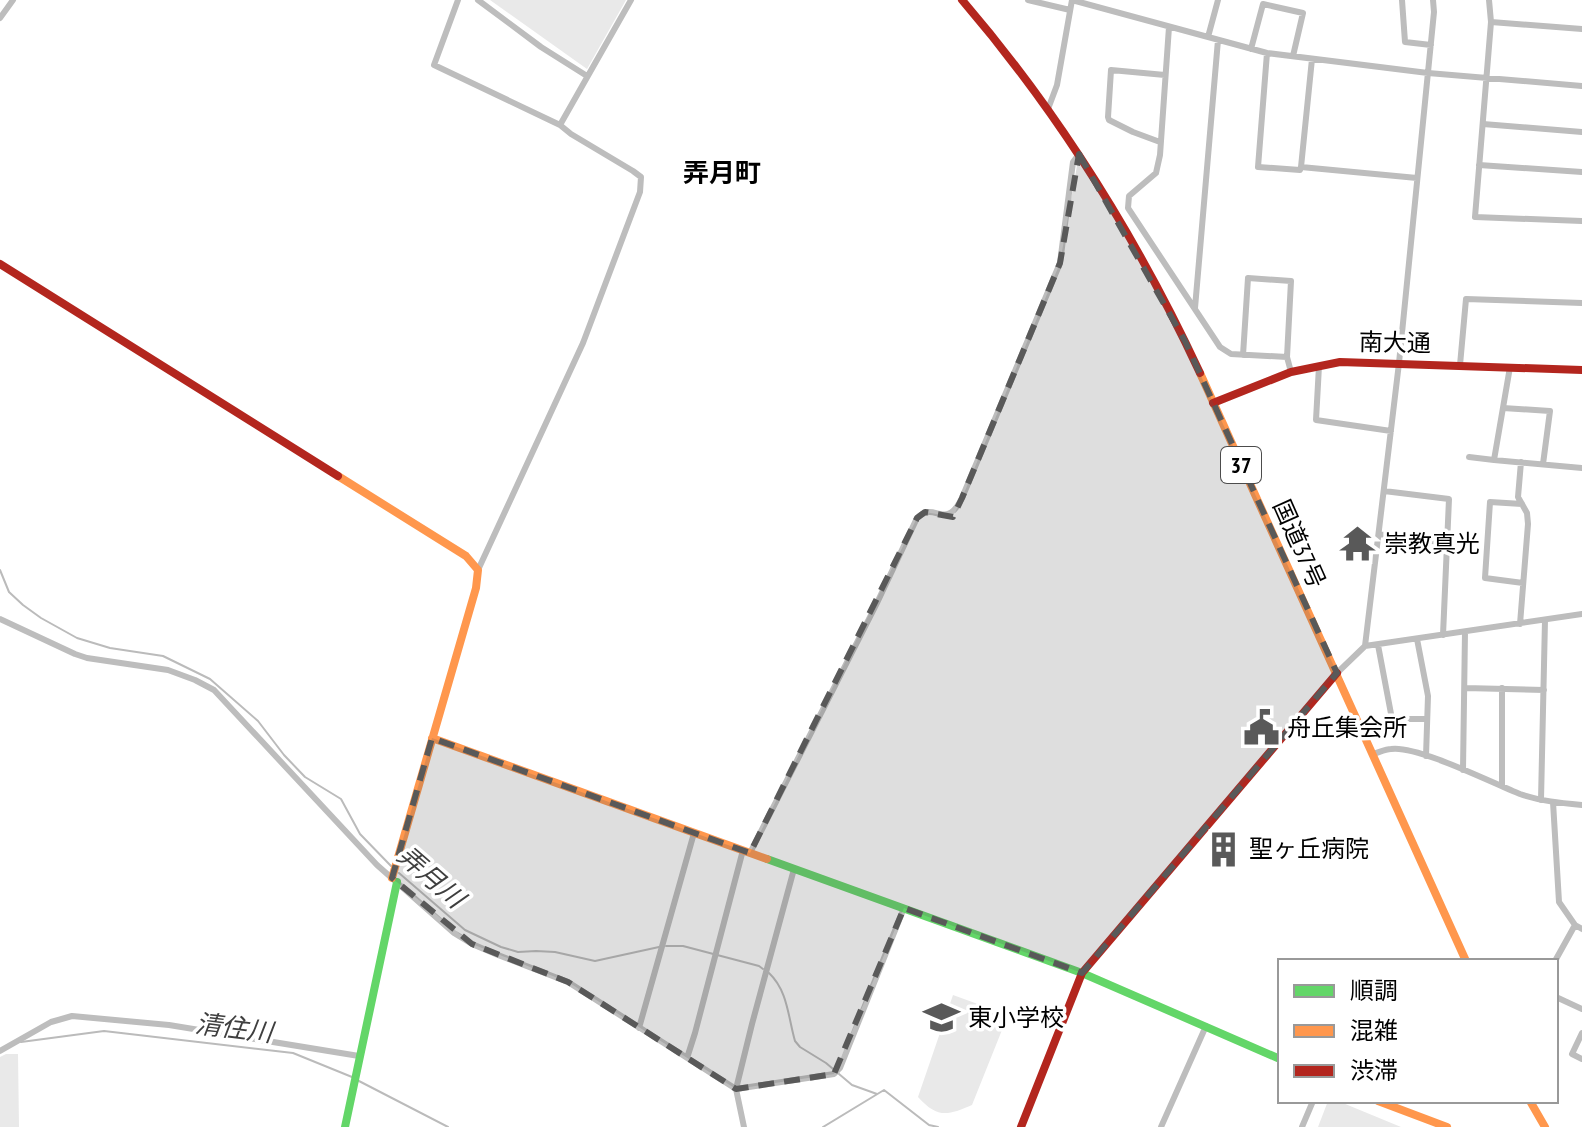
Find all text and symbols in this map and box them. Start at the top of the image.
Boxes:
district label: 弄月町 [683,156,761,189]
street label: 南大通 [1359,326,1431,359]
road number: 37 [1221,447,1261,483]
street label: 国道37号 [1266,495,1333,593]
temple icon: 崇教真光 [1339,525,1377,563]
place label: 崇教真光 [1384,528,1480,559]
public building icon: 舟丘集会所 [1242,709,1280,747]
place label: 舟丘集会所 [1287,712,1407,743]
building icon: 聖ヶ丘病院 [1204,830,1242,868]
place label: 聖ヶ丘病院 [1249,833,1369,864]
water label: 弄月川 [391,839,474,917]
legend [1278,959,1558,1103]
text: 順調 [1350,975,1398,1006]
school or university icon: 東小学校 [923,999,961,1037]
place label: 東小学校 [968,1002,1064,1033]
water label: 清住川 [193,1006,278,1049]
text: 混雑 [1350,1015,1398,1046]
text: 渋滞 [1350,1055,1398,1086]

